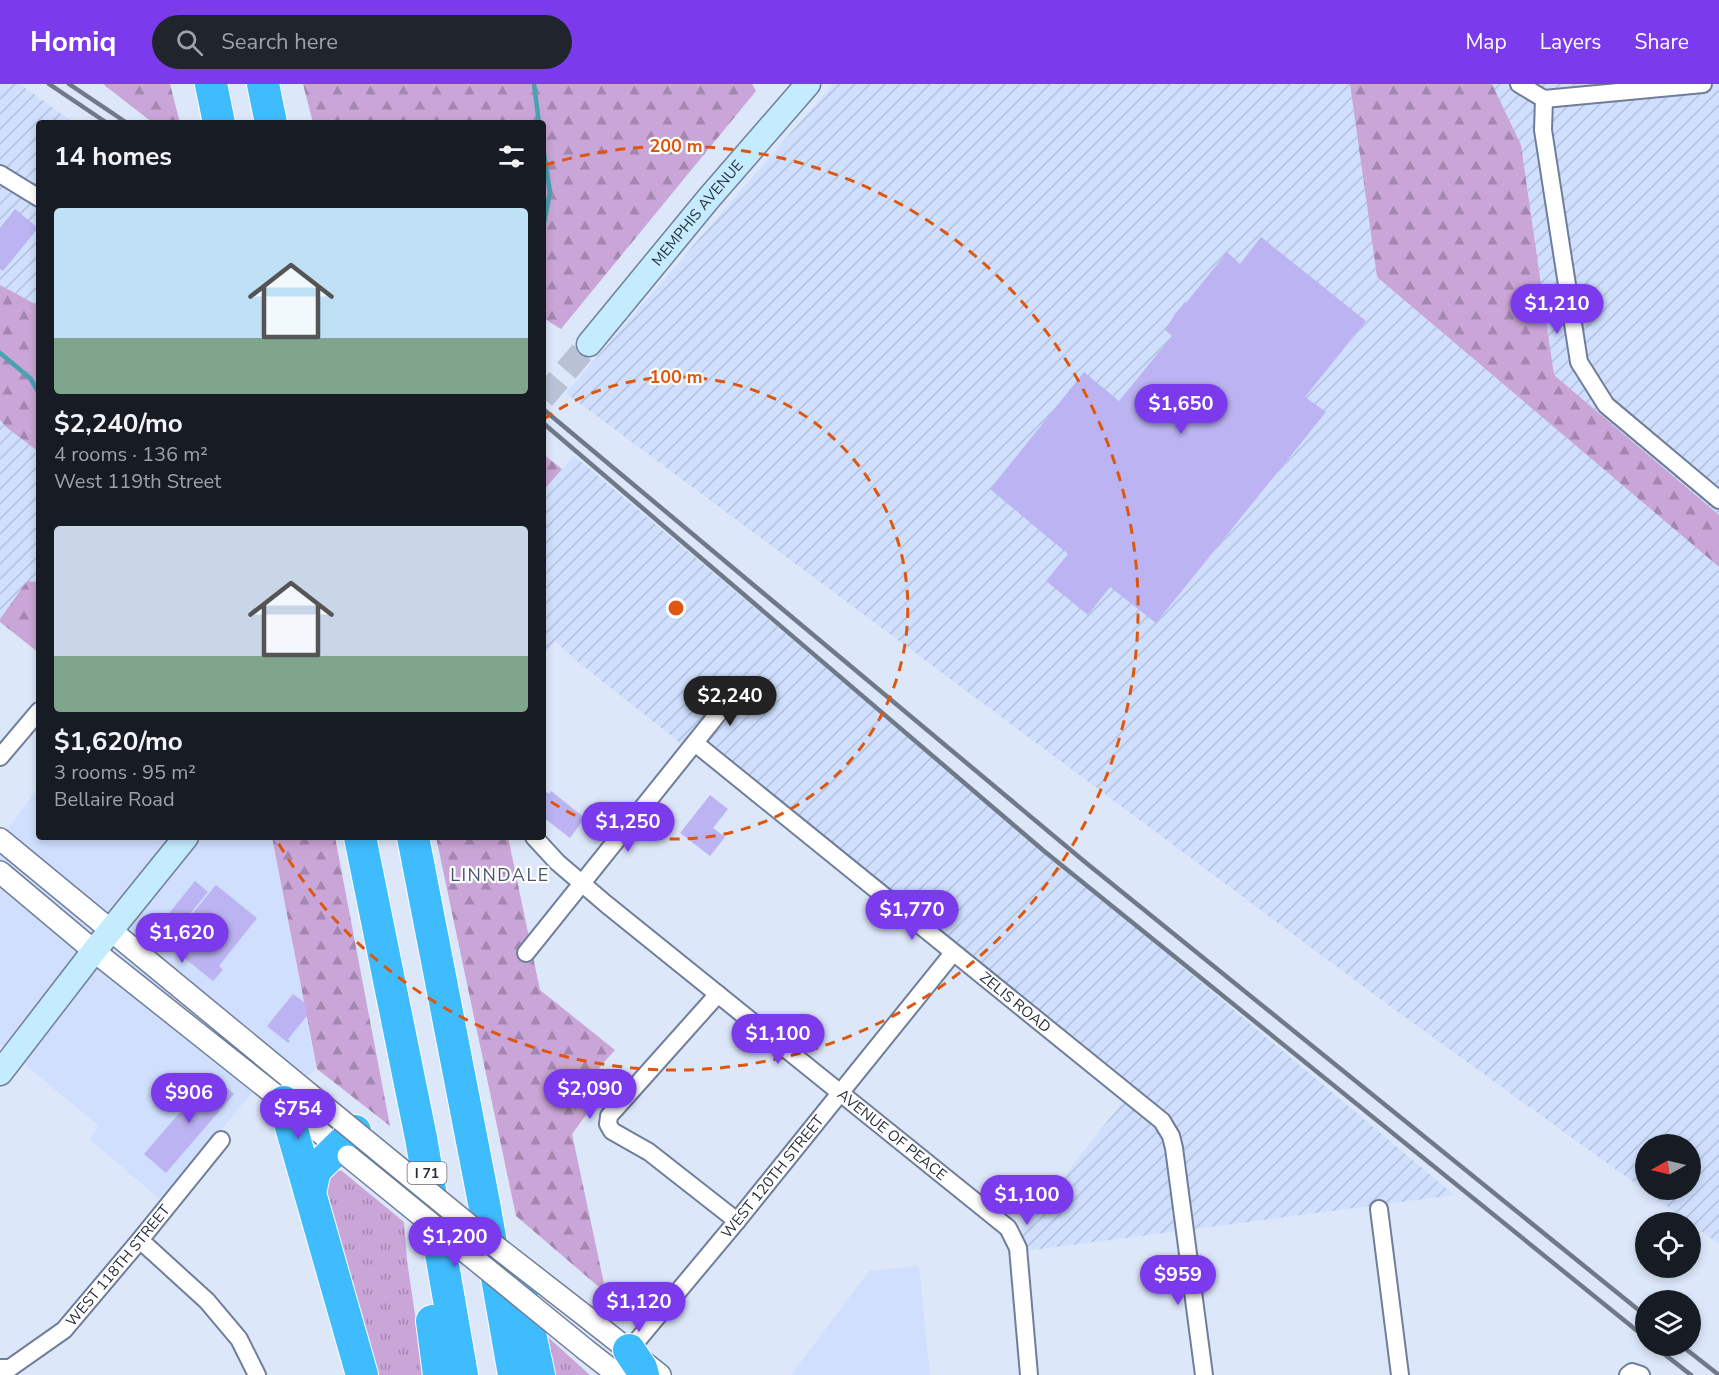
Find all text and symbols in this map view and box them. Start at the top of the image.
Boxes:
search box [152,15,572,69]
text: Homiq [30,23,116,61]
icon: search [173,26,206,59]
text: Search here [221,27,338,57]
text: Map [1465,28,1507,56]
text: Layers [1540,28,1601,56]
text: Share [1634,28,1689,56]
text: 200 m [649,134,703,158]
text: 14 homes [54,139,172,174]
icon: filters [495,140,528,173]
street label: MEMPHIS AVENUE [647,156,747,270]
icon: home [237,247,345,355]
pin: $1,210 [1508,284,1606,335]
text: $1,210 [1525,290,1589,317]
text: 100 m [649,365,703,389]
pin: $1,650 [1132,384,1230,435]
text: $1,650 [1149,390,1213,417]
text: $2,240/mo [54,406,183,441]
text: 4 rooms · 136 m² [54,441,208,468]
text: West 119th Street [54,468,221,495]
icon: home [237,565,345,673]
centre of rings [666,598,686,618]
pin: $2,240 [681,676,779,727]
text: $2,240 [698,682,762,709]
text: $1,620/mo [54,724,183,759]
text: 3 rooms · 95 m² [54,759,196,786]
text: Bellaire Road [54,786,175,813]
pin: $1,250 [579,802,677,853]
text: $1,250 [596,808,660,835]
district label: LINNDALE [450,863,550,887]
pin: $1,770 [863,890,961,941]
text: $1,770 [880,896,944,923]
pin: $1,620 [133,913,231,964]
text: $1,620 [150,919,214,946]
street label: ZELIS ROAD [976,967,1055,1037]
pin: $1,100 [729,1014,827,1065]
text: $1,100 [746,1020,810,1047]
pin: $2,090 [541,1069,639,1120]
pin: $906 [153,1073,225,1124]
text: $2,090 [558,1075,622,1102]
text: $906 [165,1079,213,1106]
street label: AVENUE OF PEACE [833,1084,951,1185]
pin: $754 [262,1089,334,1140]
text: $754 [274,1095,322,1122]
street label: WEST 120TH STREET [717,1111,828,1242]
north arrow [1635,1134,1701,1200]
map controls [1635,1134,1701,1356]
road number: I 71 [408,1162,446,1184]
pin: $1,100 [978,1175,1076,1226]
text: $1,100 [995,1181,1059,1208]
street label: WEST 118TH STREET [61,1201,175,1331]
button: locate [1635,1212,1701,1278]
pin: $1,200 [406,1217,504,1268]
text: $1,200 [423,1223,487,1250]
pin: $959 [1142,1255,1214,1306]
text: $959 [1154,1261,1202,1288]
pin: $1,120 [590,1282,688,1333]
text: $1,120 [607,1288,671,1315]
button: layers [1635,1290,1701,1356]

